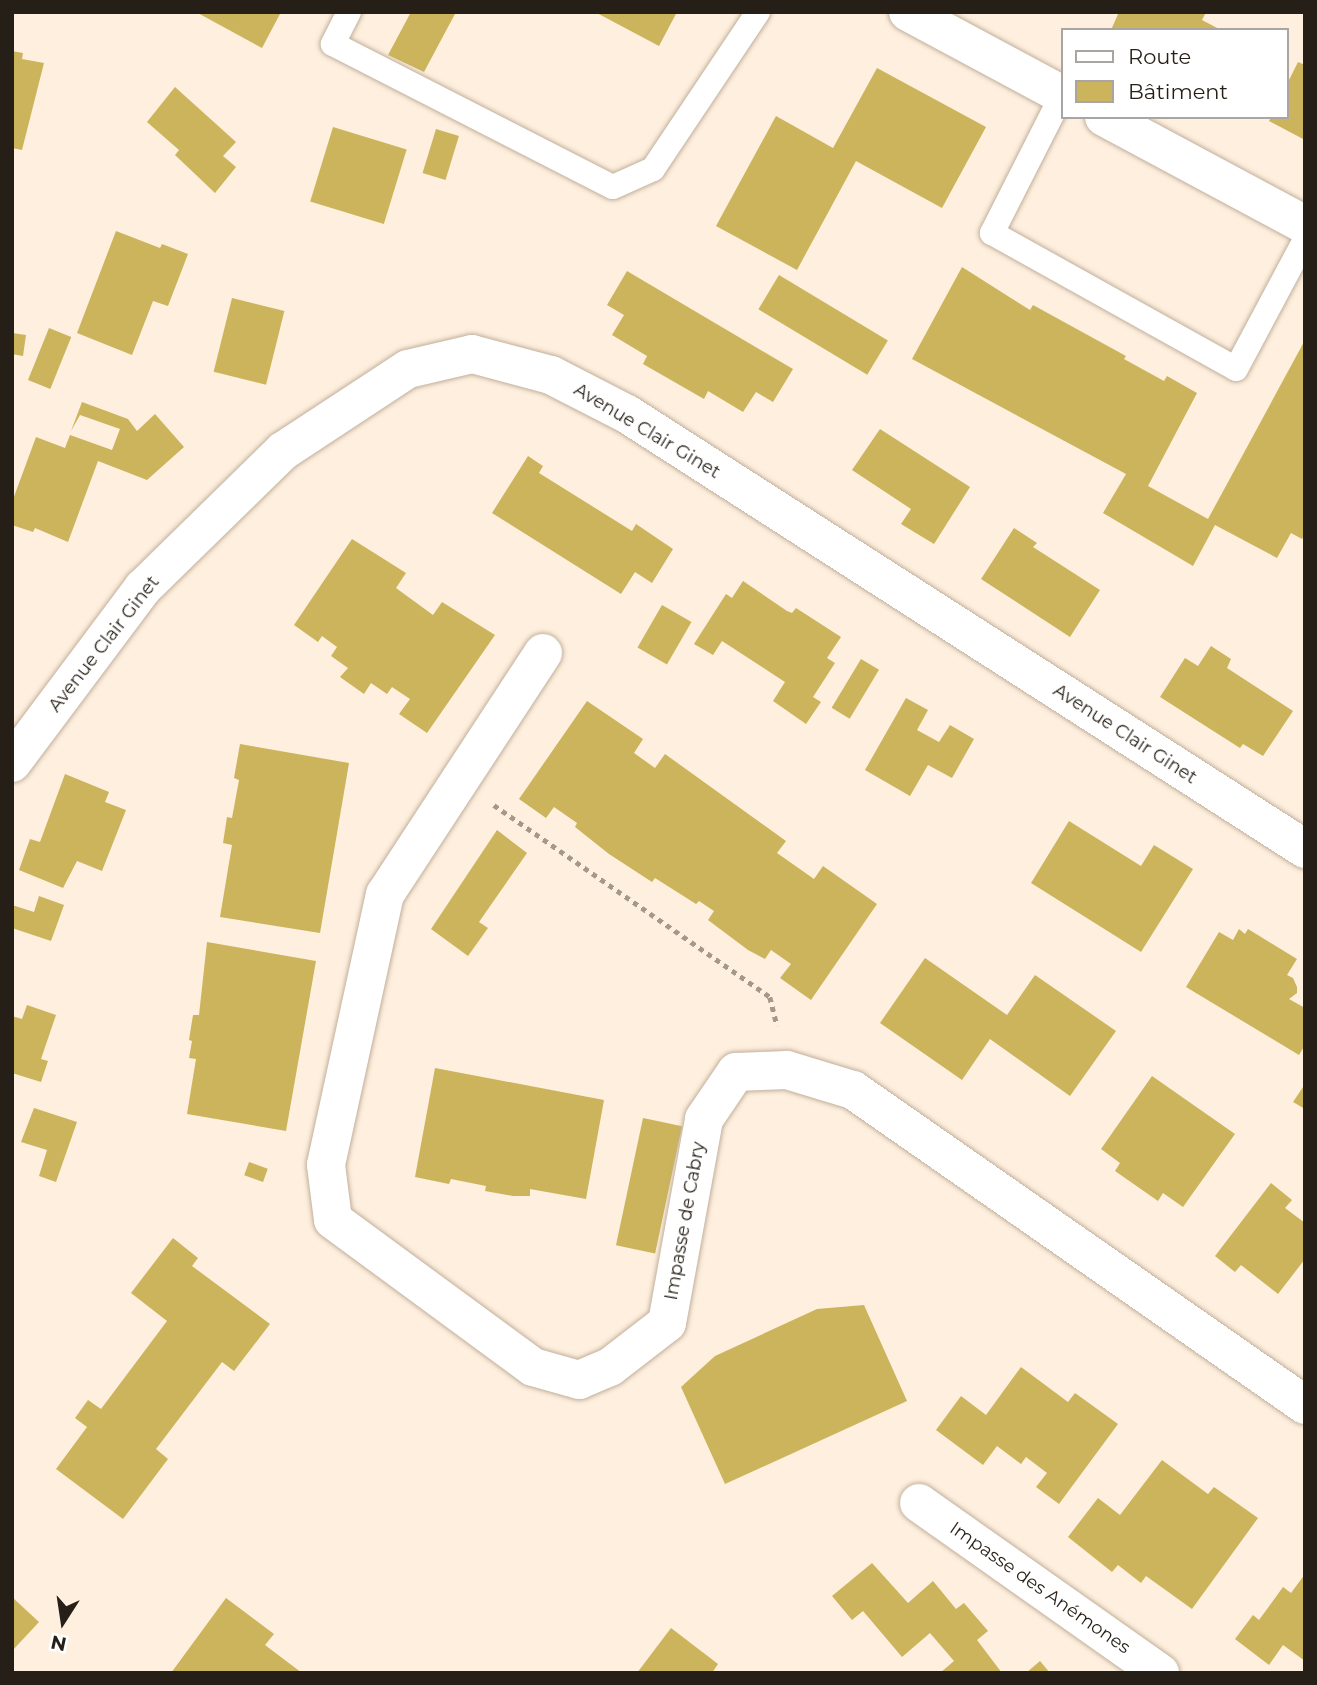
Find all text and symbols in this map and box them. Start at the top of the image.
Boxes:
legend [1062,28,1289,119]
text: Route [1128,44,1191,69]
text: Bâtiment [1128,79,1228,104]
street label: Avenue Clair Ginet [570,379,724,483]
street label: Avenue Clair Ginet [44,572,164,716]
street label: Avenue Clair Ginet [1049,680,1201,788]
street label: Impasse de Cabry [660,1140,710,1302]
street label: Impasse des Anémones [946,1517,1134,1659]
north arrow [28,1587,98,1657]
text: N [49,1630,68,1656]

